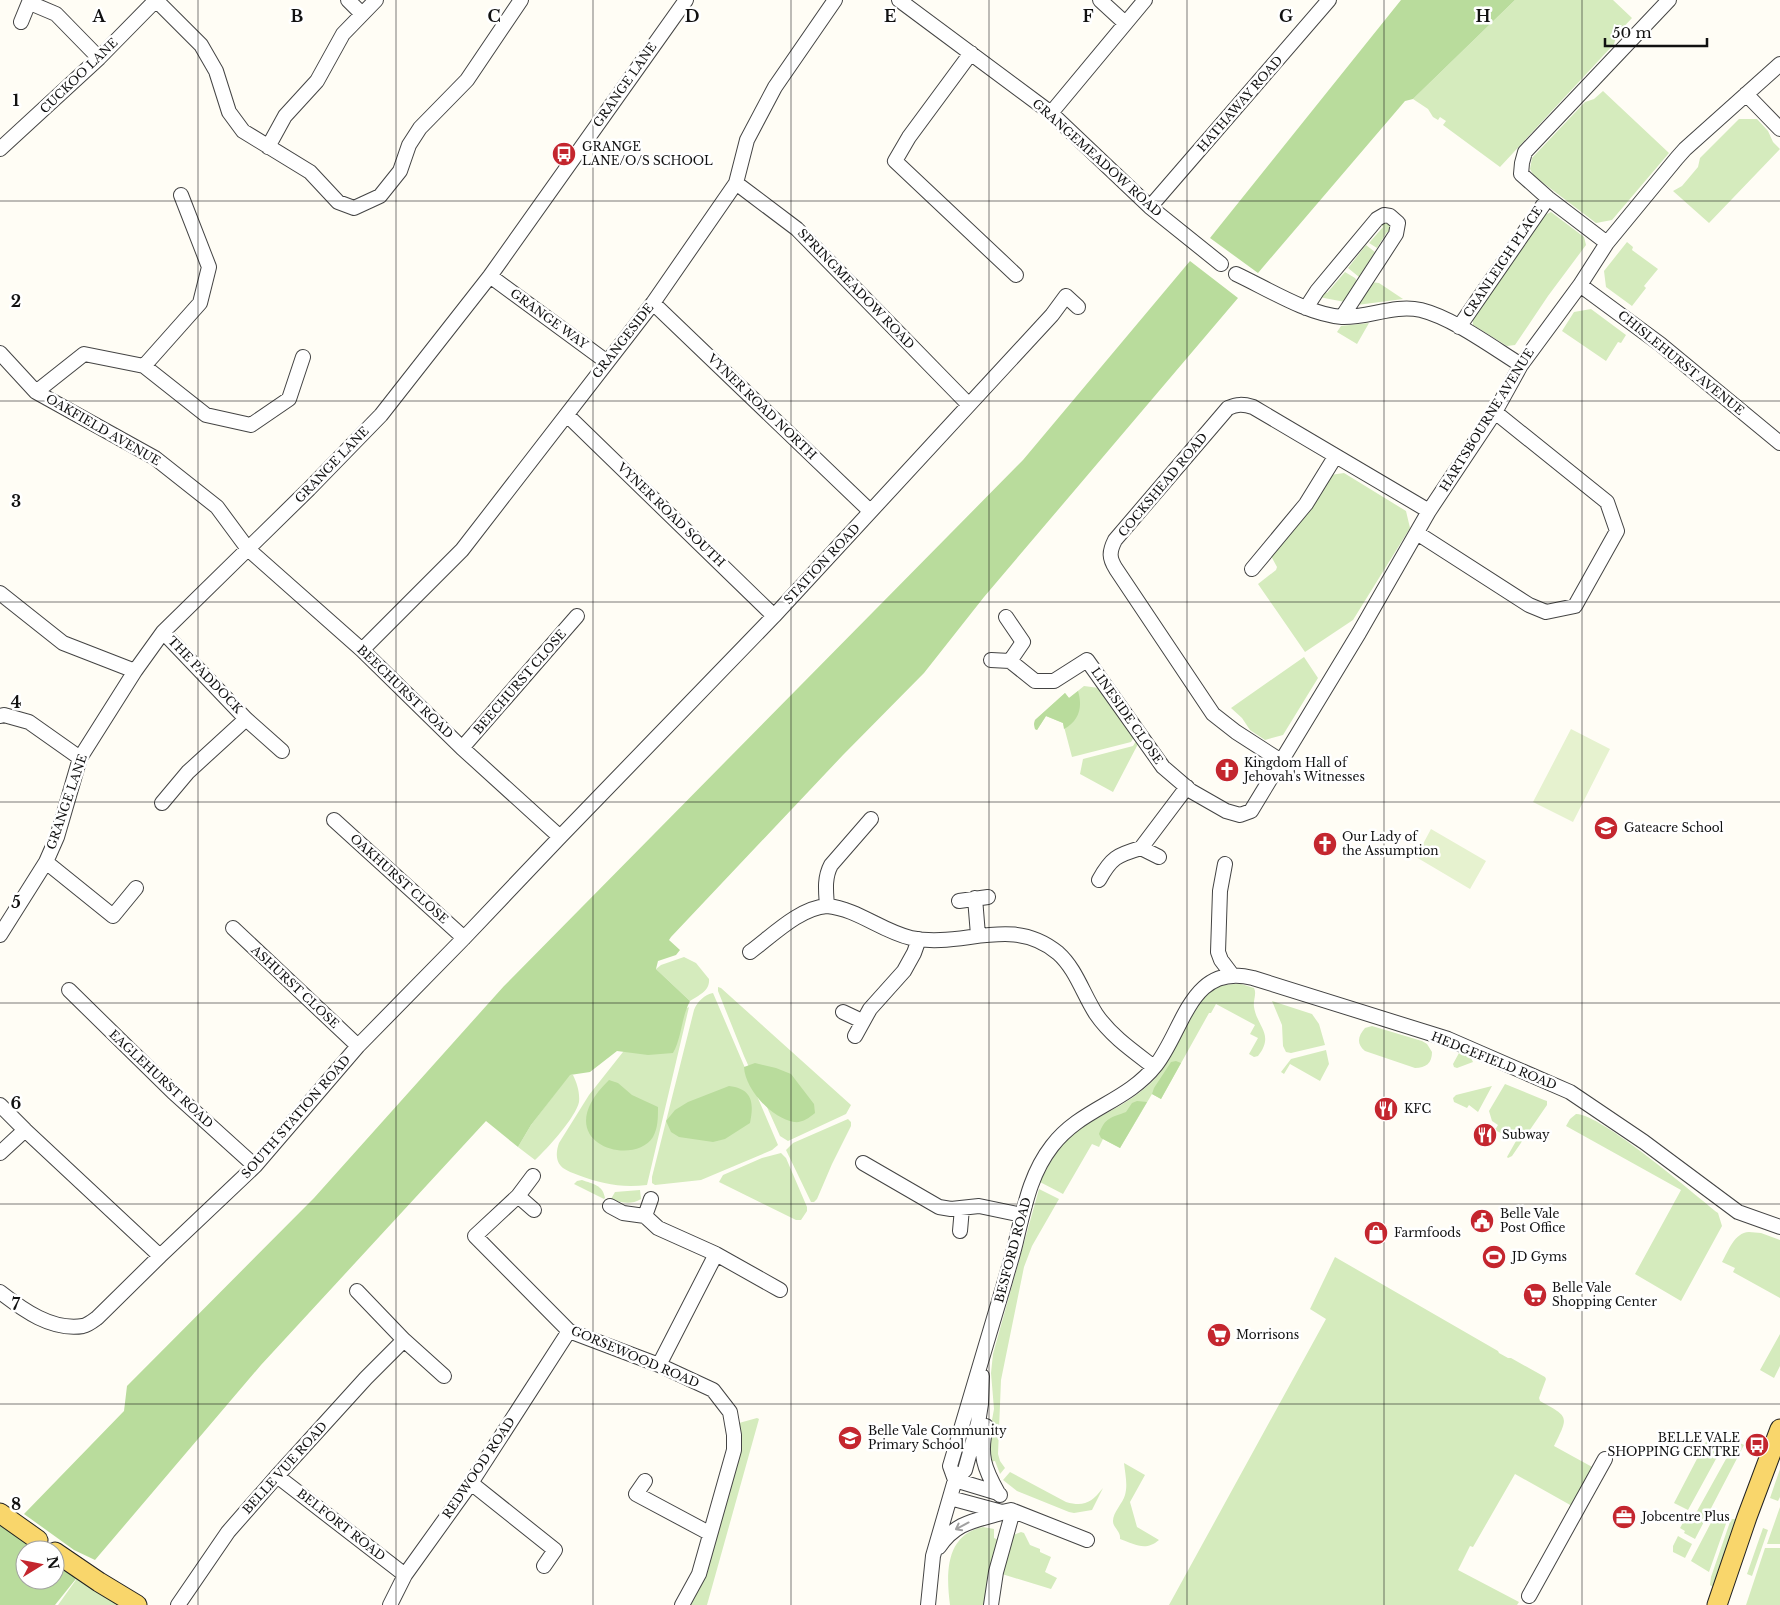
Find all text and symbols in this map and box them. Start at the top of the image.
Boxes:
text: A [92,6,107,26]
text: B [291,6,304,26]
text: C [487,6,501,26]
text: D [685,6,699,26]
text: E [884,6,896,26]
text: F [1082,6,1094,26]
text: G [1279,6,1293,26]
text: H [1475,6,1491,26]
scale bar [1605,15,1708,47]
text: 50 m [1612,23,1652,42]
street label: CUCKOO LANE [37,35,121,116]
street label: GRANGE LANE [590,39,660,130]
street label: HATHAWAY ROAD [1194,53,1285,155]
text: 1 [13,90,20,110]
street label: GRANGEMEADOW ROAD [1030,96,1165,220]
place label: GRANGE LANE/O/S SCHOOL [582,139,713,168]
bus stop icon: GRANGE LANE/O/S SCHOOL [551,141,577,167]
street label: CRANLEIGH PLACE [1460,203,1546,320]
street label: SPRINGMEADOW ROAD [795,225,918,352]
street label: GRANGE WAY [507,285,591,352]
text: 2 [11,291,21,311]
street label: GRANGESIDE [589,300,657,381]
street label: CHISLEHURST AVENUE [1615,307,1748,418]
street label: HARTSBOURNE AVENUE [1436,345,1537,494]
street label: VYNER ROAD NORTH [704,350,820,463]
street label: OAKFIELD AVENUE [43,391,164,469]
street label: GRANGE LANE [292,423,372,506]
street label: COCKSHEAD ROAD [1115,430,1210,540]
street label: VYNER ROAD SOUTH [614,459,728,570]
text: 3 [11,491,21,511]
street label: STATION ROAD [780,520,863,607]
street label: BEECHURST CLOSE [470,626,569,737]
street label: THE PADDOCK [165,633,246,717]
street label: BEECHURST ROAD [354,642,456,741]
street label: LINESIDE CLOSE [1088,664,1167,767]
text: 4 [11,692,21,712]
street label: GRANGE LANE [43,752,90,852]
place label: Kingdom Hall of Jehovah's Witnesses [1242,755,1365,784]
church icon: Kingdom Hall of Jehovah's Witnesses [1214,757,1240,783]
school or university icon: Gateacre School [1593,815,1619,841]
place label: Gateacre School [1624,820,1724,835]
place label: Our Lady of the Assumption [1342,829,1439,858]
street label: OAKHURST CLOSE [347,831,452,927]
church icon: Our Lady of the Assumption [1312,831,1338,857]
text: 5 [11,892,21,912]
street label: ASHURST CLOSE [248,941,342,1031]
street label: EAGLEHURST ROAD [106,1026,217,1131]
street label: HEDGEFIELD ROAD [1429,1028,1559,1093]
street label: SOUTH STATION ROAD [238,1052,353,1181]
text: 6 [11,1093,22,1113]
restaurant icon: KFC [1373,1096,1399,1122]
place label: KFC [1404,1101,1431,1116]
restaurant icon: Subway [1472,1122,1498,1148]
place label: Subway [1502,1127,1550,1142]
street label: BESFORD ROAD [991,1196,1034,1304]
place label: Belle Vale Post Office [1500,1206,1566,1235]
public building icon: Belle Vale Post Office [1469,1208,1495,1234]
shop icon: Farmfoods [1363,1220,1389,1246]
place label: Farmfoods [1394,1225,1461,1240]
sports icon: JD Gyms [1481,1244,1507,1270]
place label: JD Gyms [1510,1249,1567,1264]
place label: Belle Vale Shopping Center [1552,1280,1657,1309]
supermarket icon: Belle Vale Shopping Center [1522,1282,1548,1308]
text: 7 [12,1294,21,1314]
supermarket icon: Morrisons [1206,1322,1232,1348]
street label: GORSEWOOD ROAD [569,1323,702,1390]
place label: Morrisons [1236,1327,1299,1342]
street label: REDWOOD ROAD [439,1414,518,1521]
street label: BELLE VUE ROAD [239,1418,330,1517]
place label: Belle Vale Community Primary School [868,1423,1007,1452]
school or university icon: Belle Vale Community Primary School [837,1425,863,1451]
place label: BELLE VALE SHOPPING CENTRE [1607,1430,1740,1459]
bus stop icon: BELLE VALE SHOPPING CENTRE [1744,1432,1770,1458]
street label: BELFORT ROAD [294,1486,388,1564]
text: 8 [11,1494,21,1514]
office icon: Jobcentre Plus [1611,1504,1637,1530]
place label: Jobcentre Plus [1640,1509,1730,1524]
one-way arrow [955,1521,969,1531]
north arrow [15,1540,65,1590]
text: N [43,1555,63,1571]

